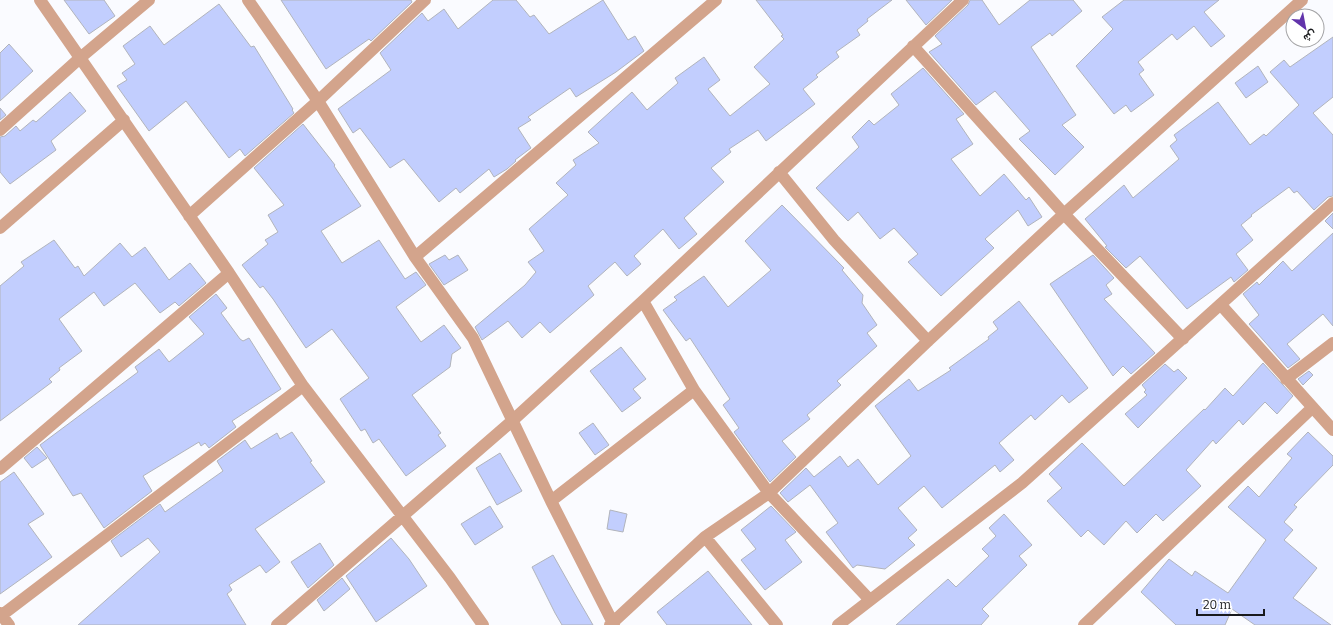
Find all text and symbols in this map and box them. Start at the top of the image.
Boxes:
north arrow [1285,8,1325,48]
text: ش [1301,27,1319,45]
scale bar [1197,591,1264,617]
text: 20 m [1203,598,1232,612]

